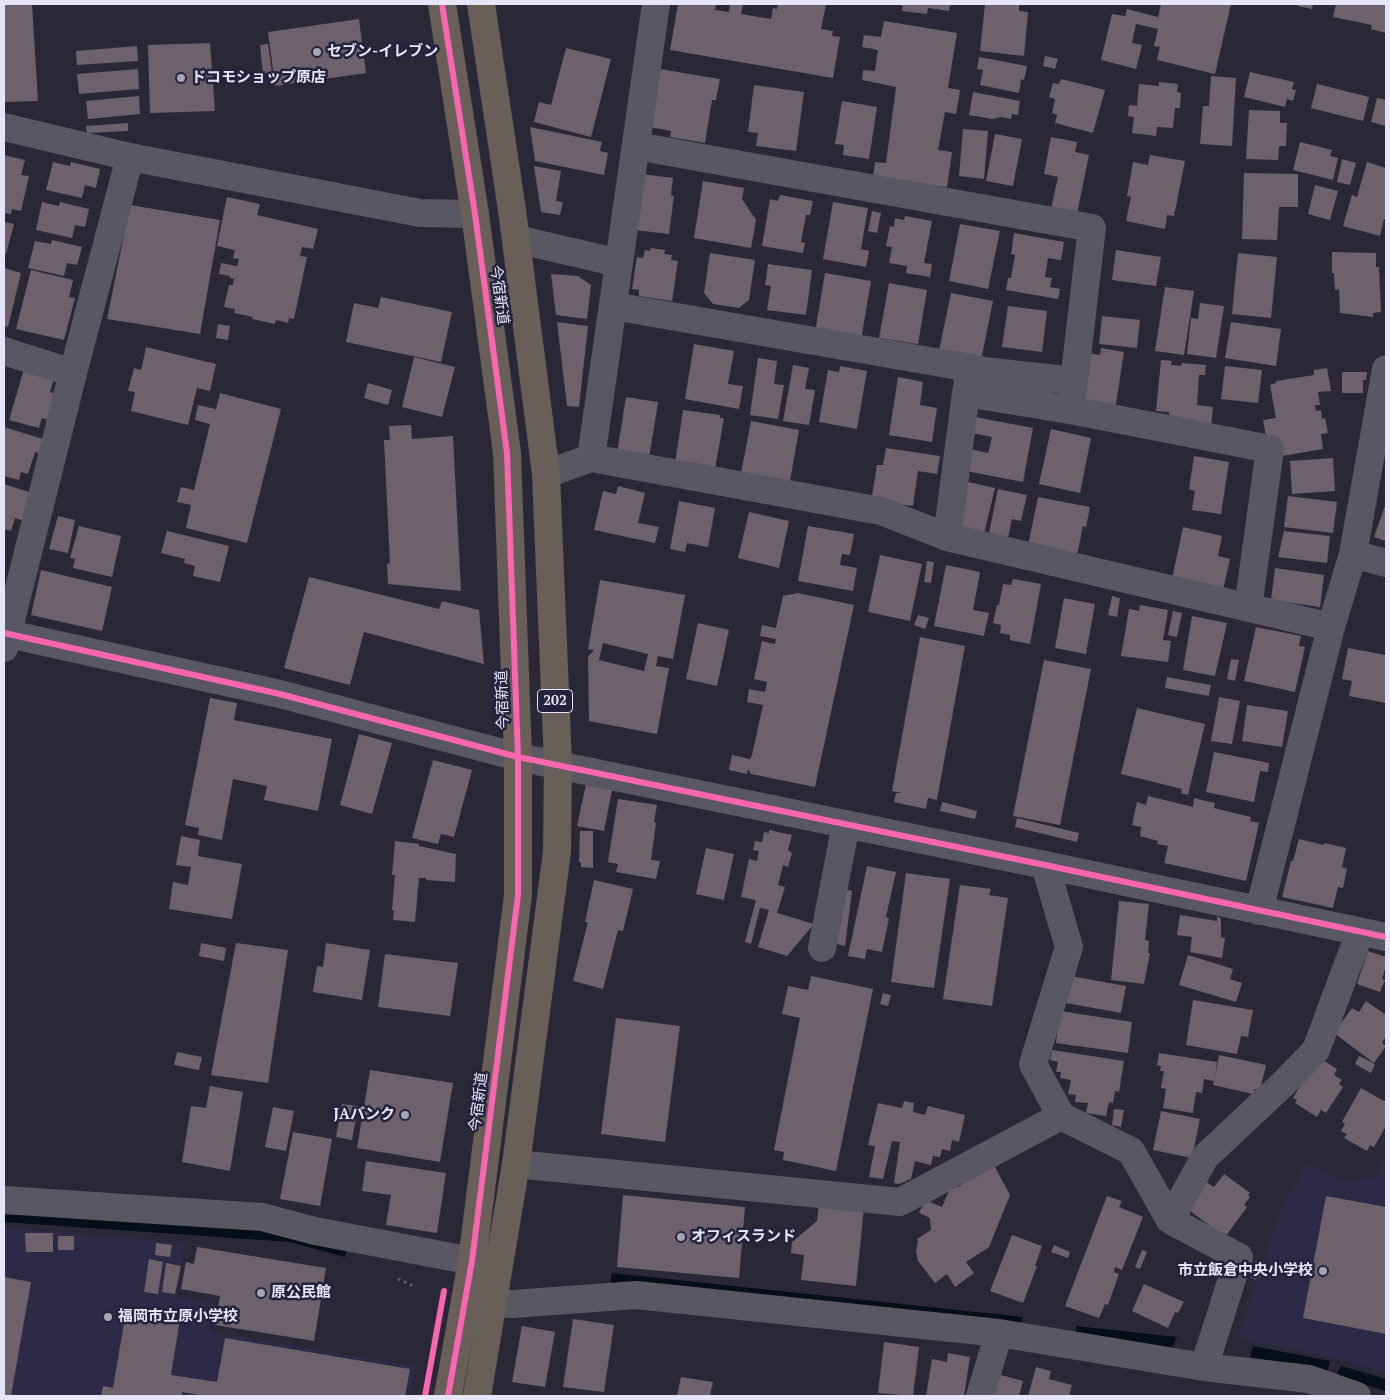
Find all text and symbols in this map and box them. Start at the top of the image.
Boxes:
place label: セブン-イレブン [327,43,438,61]
marker: セブン-イレブン [311,46,323,58]
place label: ドコモショップ原店 [191,69,326,87]
marker: ドコモショップ原店 [175,72,187,84]
street label: 今宿新道 [486,264,512,326]
street label: 今宿新道 [493,670,513,730]
road number: 202 [538,689,572,712]
street label: 今宿新道 [466,1071,492,1133]
place label: JAバンク [334,1106,395,1124]
marker: JAバンク [399,1109,411,1121]
place label: オフィスランド [691,1228,796,1246]
marker: オフィスランド [675,1231,687,1243]
place label: 市立飯倉中央小学校 [1178,1262,1313,1280]
marker: 市立飯倉中央小学校 [1317,1265,1329,1277]
place label: 原公民館 [271,1284,331,1302]
marker: 原公民館 [255,1287,267,1299]
place label: 福岡市立原小学校 [118,1308,238,1326]
marker: 福岡市立原小学校 [102,1311,114,1323]

